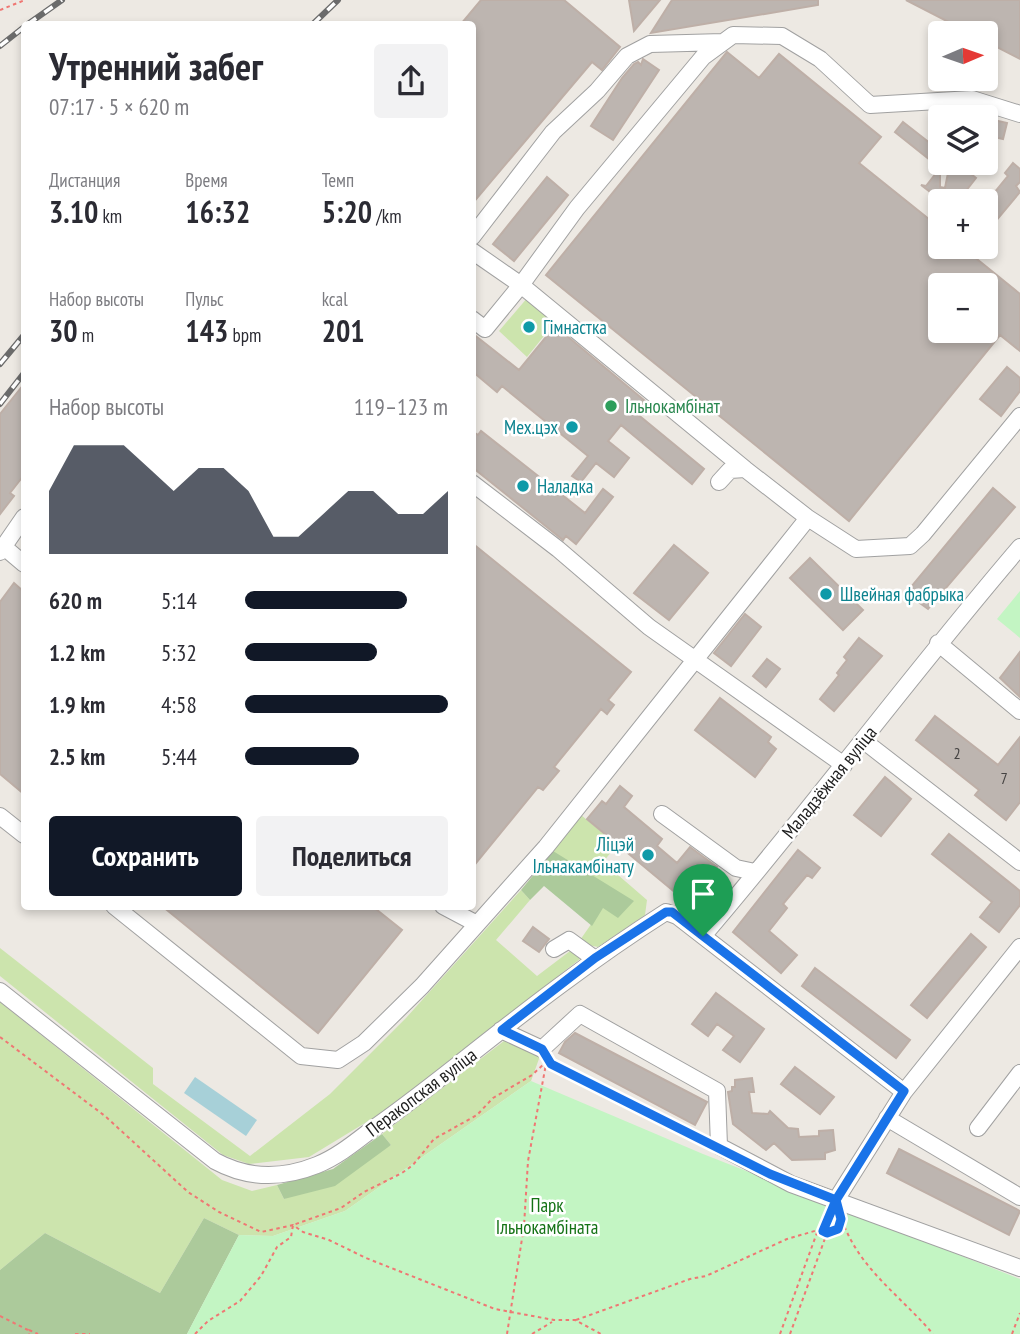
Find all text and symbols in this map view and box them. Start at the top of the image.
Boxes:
north arrow [928,21,998,91]
map controls [928,21,998,343]
text: Утренний забег [49,41,263,90]
button: share [374,44,448,118]
text: 07:17 · 5 × 620 m [49,92,189,121]
button: layers [928,105,998,175]
text: Дистанция [49,168,120,192]
text: Время [185,168,228,192]
text: Темп [322,168,354,192]
button: + [928,189,998,259]
text: 3.10 [49,192,98,231]
text: 16:32 [185,192,250,231]
text: 5:20 [322,192,372,231]
text: km [98,204,122,228]
text: /km [372,204,402,228]
button: − [928,273,998,343]
text: Набор высоты [49,287,144,311]
text: Пульс [185,287,224,311]
text: kcal [322,287,348,311]
text: 30 [49,311,78,350]
text: 143 [185,311,228,350]
text: 201 [322,311,365,350]
place label: Гімнастка [543,315,607,339]
marker: Гімнастка [521,319,537,335]
text: m [78,323,94,347]
text: bpm [228,323,261,347]
text: Набор высоты [49,392,164,421]
text: 119–123 m [354,392,448,421]
place label: Ільнокамбінат [625,394,721,418]
marker: Ільнокамбінат [603,398,619,414]
place label: Мех.цэх [504,415,558,439]
marker: Мех.цэх [564,419,580,435]
place label: Наладка [537,474,593,498]
marker: Наладка [515,478,531,494]
place label: Швейная фабрыка [840,582,964,606]
text: 620 m [49,586,102,615]
text: 5:14 [161,586,197,615]
marker: Швейная фабрыка [818,586,834,602]
text: 1.2 km [49,638,105,667]
text: 5:32 [161,638,197,667]
text: 1.9 km [49,690,105,719]
text: 4:58 [161,690,197,719]
street label: Маладзёжная вуліца [776,721,882,843]
text: 2.5 km [49,742,105,771]
text: 5:44 [161,742,197,771]
house number: 2 [953,743,961,763]
house number: 7 [1000,768,1008,788]
button: Сохранить [49,816,242,896]
button: Поделиться [256,816,448,896]
place label: Ліцэй Ільнакамбінату [533,832,635,878]
marker: Ліцэй Ільнакамбінату [640,847,656,863]
pin [673,864,733,936]
icon: arrive [684,875,722,913]
street label: Перакопская вуліца [361,1042,481,1142]
park label: Парк Ільнокамбіната [496,1193,598,1239]

